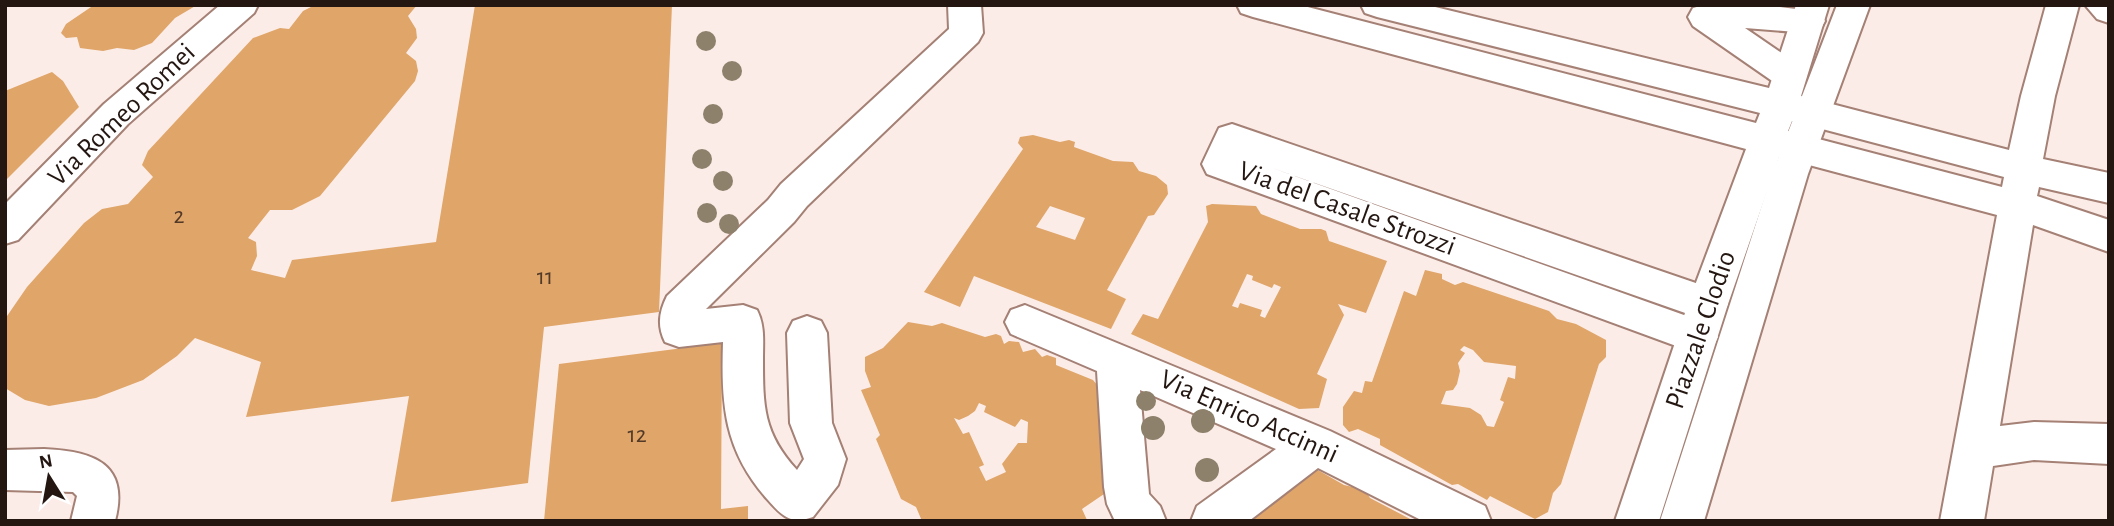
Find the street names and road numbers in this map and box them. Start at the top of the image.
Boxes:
street label: Via Romeo Romei [43,38,201,192]
street label: Via del Casale Strozzi [1235,157,1459,261]
street label: Piazzale Clodio [1661,247,1741,413]
street label: Via Enrico Accinni [1156,365,1342,469]

